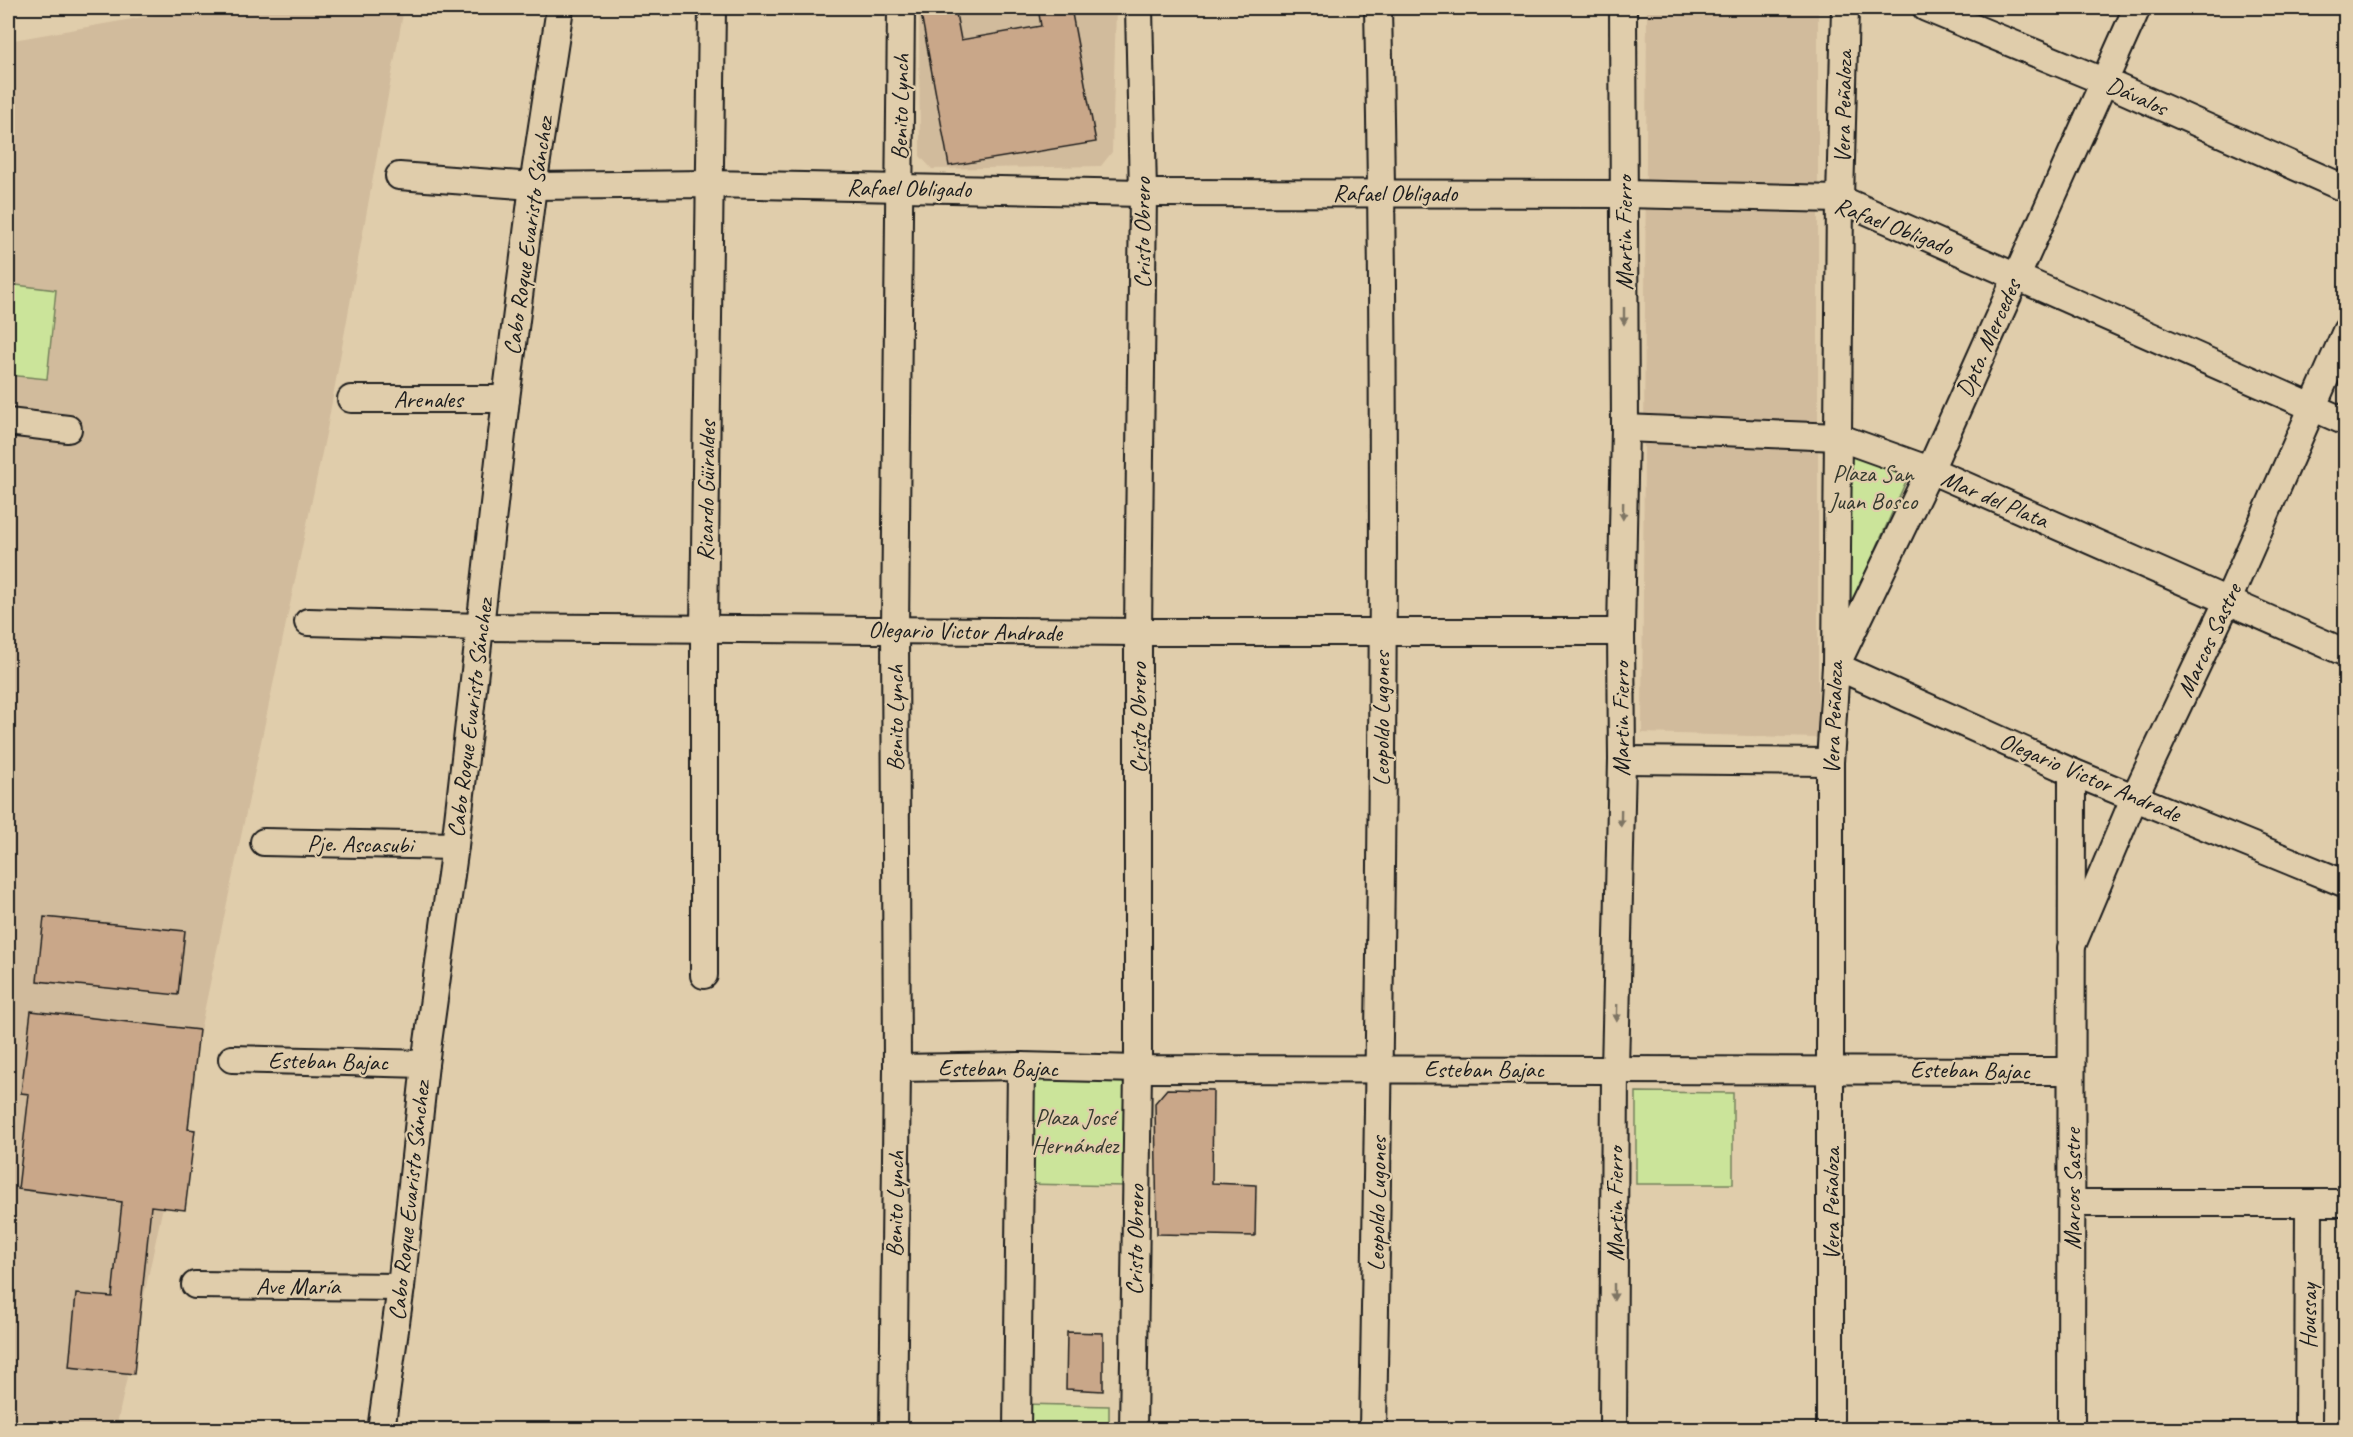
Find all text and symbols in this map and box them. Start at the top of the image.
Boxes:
street label: Vera Peñaloza [1827,48,1859,164]
street label: Benito Lynch [884,52,916,160]
street label: Dávalos [2102,69,2174,123]
street label: Cabo Roque Evaristo Sánchez [496,113,560,357]
street label: Rafael Obligado [847,172,973,204]
street label: Martin Fierro [1609,173,1639,290]
street label: Cristo Obrero [1127,176,1157,288]
street label: Rafael Obligado [1333,178,1459,208]
street label: Rafael Obligado [1831,190,1959,263]
street label: Dpto. Mercedes [1949,272,2028,401]
one-way arrow [1619,306,1629,325]
street label: Arenales [394,384,465,414]
street label: Ricardo Güiraldes [690,418,722,562]
park label: Plaza San Juan Bosco [1828,458,1919,516]
street label: Mar del Plata [1937,463,2054,535]
one-way arrow [1619,501,1628,520]
street label: Marcos Sastre [2170,577,2249,701]
street label: Cabo Roque Evaristo Sánchez [440,595,500,839]
street label: Olegario Victor Andrade [868,614,1064,648]
street label: Leopoldo Lugones [1366,650,1396,786]
street label: Martin Fierro [1606,659,1636,776]
street label: Vera Peñaloza [1816,659,1850,775]
street label: Cristo Obrero [1123,661,1153,773]
street label: Benito Lynch [880,664,910,771]
street label: Olegario Victor Andrade [1995,725,2187,830]
one-way arrow [1616,809,1626,828]
street label: Pje. Ascasubi [307,828,417,860]
one-way arrow [1612,1004,1621,1023]
street label: Esteban Bajac [268,1045,389,1077]
street label: Esteban Bajac [938,1053,1059,1083]
street label: Esteban Bajac [1424,1054,1545,1084]
street label: Esteban Bajac [1910,1054,2031,1086]
street label: Cabo Roque Evaristo Sánchez [382,1078,437,1322]
park label: Plaza José Hernández [1032,1102,1120,1160]
street label: Marcos Sastre [2057,1126,2087,1250]
street label: Leopoldo Lugones [1361,1135,1393,1272]
street label: Martin Fierro [1600,1144,1630,1261]
street label: Vera Peñaloza [1816,1145,1846,1260]
street label: Benito Lynch [879,1149,911,1257]
street label: Cristo Obrero [1119,1183,1151,1296]
street label: Ave María [256,1271,342,1301]
street label: Houssay [2293,1282,2323,1349]
one-way arrow [1609,1283,1619,1302]

